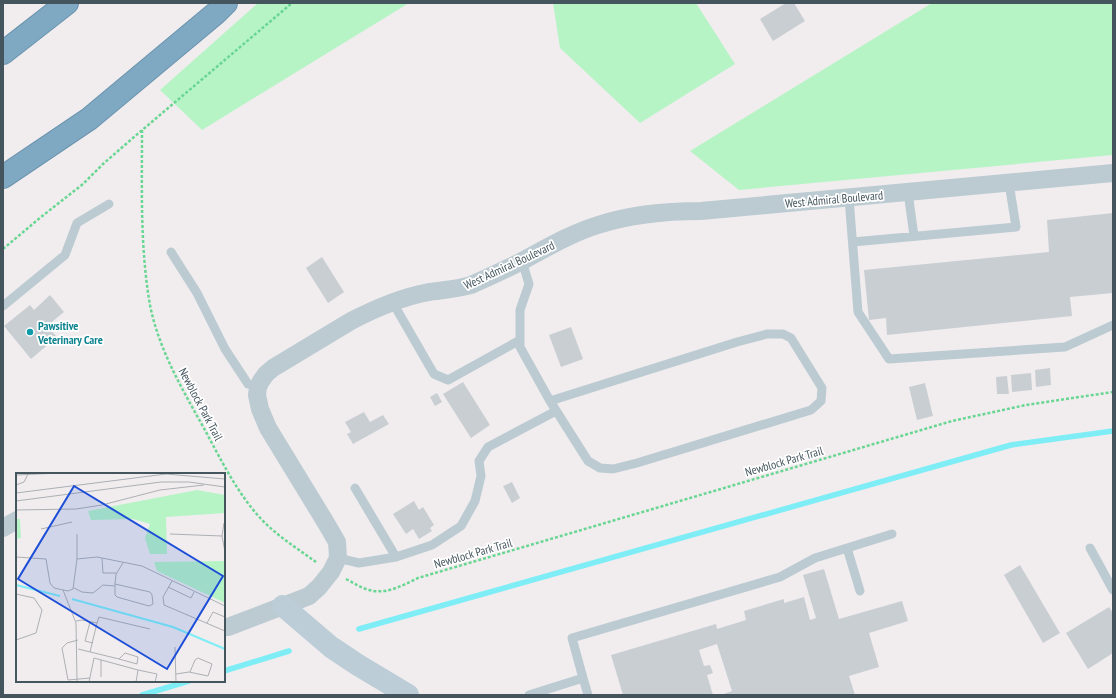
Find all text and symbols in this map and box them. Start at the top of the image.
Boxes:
street label: West Admiral Boulevard [784,187,884,211]
street label: West Admiral Boulevard [461,237,557,293]
place label: Pawsitive Veterinary Care [37,318,103,347]
marker: Pawsitive Veterinary Care [25,327,35,337]
street label: Newblock Park Trail [176,365,227,443]
street label: Newblock Park Trail [743,443,825,479]
inset map [16,473,225,682]
street label: Newblock Park Trail [432,535,514,571]

